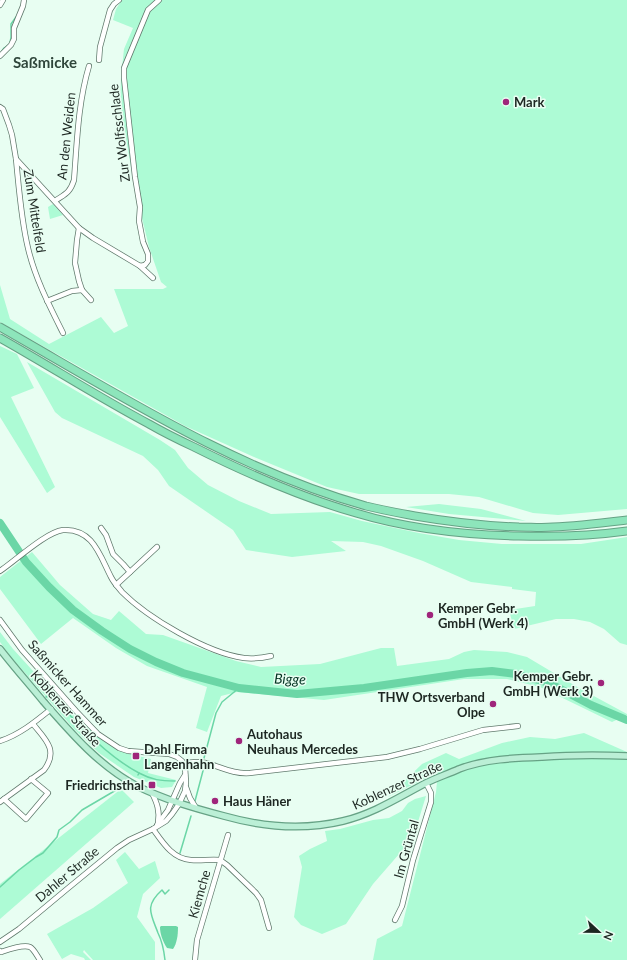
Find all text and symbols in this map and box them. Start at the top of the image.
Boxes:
district label: Saßmicke [13,53,77,71]
street label: Zur Wolfsschlade [105,83,133,183]
street label: An den Weiden [53,91,79,181]
place label: Mark [514,94,545,110]
marker: Mark [501,97,511,107]
street label: Zum Mittelfeld [21,168,49,254]
place label: Kemper Gebr. GmbH (Werk 4) [438,600,528,631]
marker: Kemper Gebr. GmbH (Werk 4) [425,610,435,620]
street label: Saßmicker Hammer [25,636,111,730]
street label: Koblenzer Straße [28,666,105,750]
place label: Kemper Gebr. GmbH (Werk 3) [503,668,593,699]
water label: Bigge [274,669,306,688]
marker: Kemper Gebr. GmbH (Werk 3) [596,678,606,688]
place label: THW Ortsverband Olpe [378,689,485,720]
marker: THW Ortsverband Olpe [488,699,498,709]
place label: Autohaus Neuhaus Mercedes [246,726,358,757]
marker: Autohaus Neuhaus Mercedes [234,736,244,746]
place label: Dahl Firma Langenhahn [144,741,214,772]
marker: Dahl Firma Langenhahn [131,751,141,761]
street label: Koblenzer Straße [350,757,445,813]
place label: Friedrichsthal [65,777,144,793]
marker: Friedrichsthal [147,780,157,790]
place label: Haus Häner [223,793,291,809]
marker: Haus Häner [210,796,220,806]
street label: Im Grüntal [390,818,422,880]
street label: Dahler Straße [32,843,102,905]
street label: Kiemche [184,868,214,920]
north arrow [579,912,619,952]
text: N [601,930,616,942]

